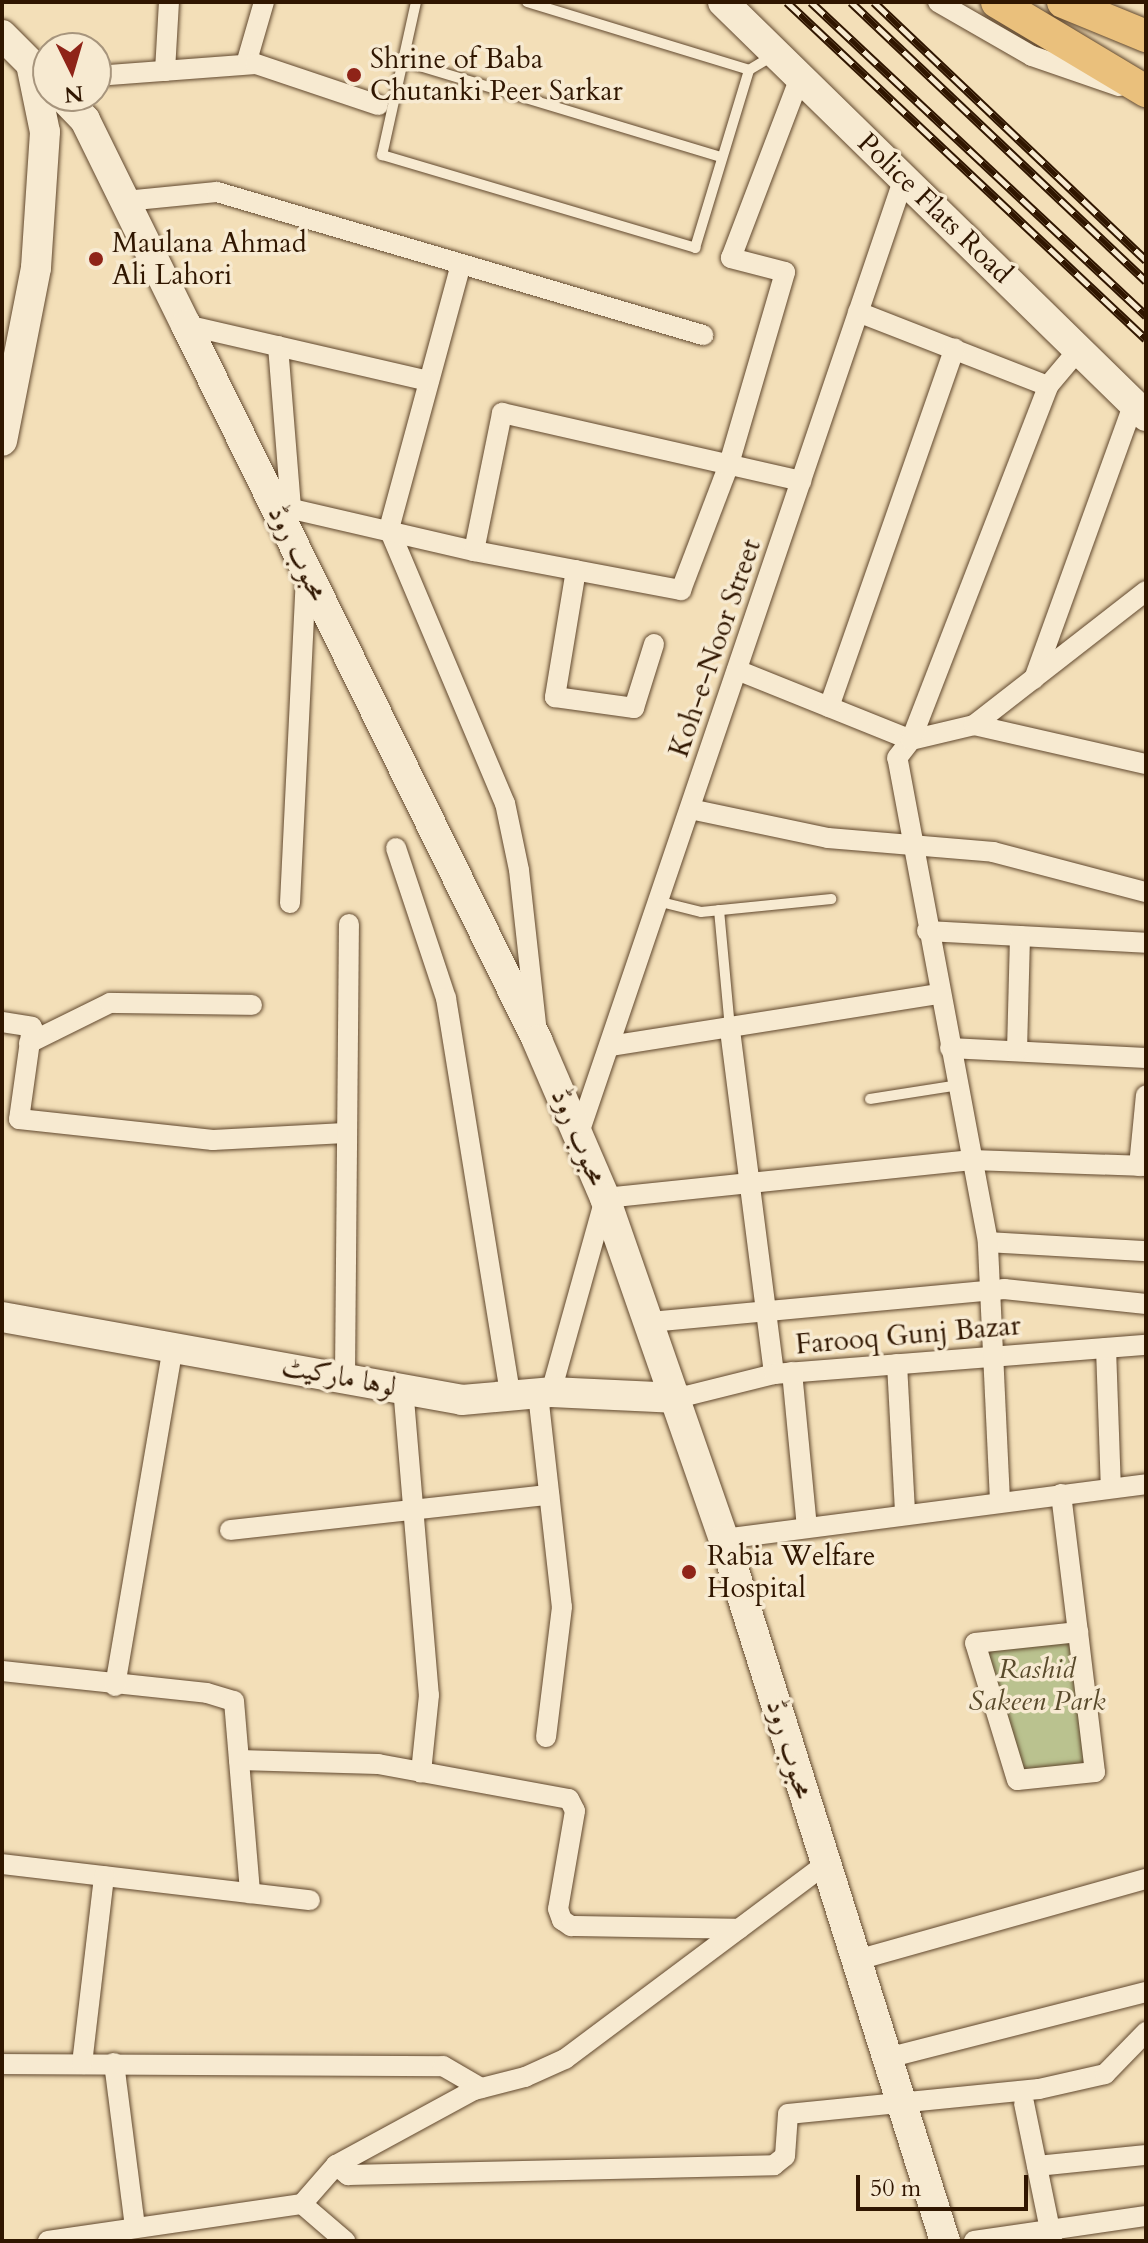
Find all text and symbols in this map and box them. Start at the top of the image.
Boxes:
north arrow [32,32,112,112]
place label: Shrine of Baba Chutanki Peer Sarkar [370,42,623,108]
marker: Shrine of Baba Chutanki Peer Sarkar [345,66,363,84]
text: N [63,78,85,110]
street label: Police Flats Road [851,126,1019,290]
place label: Maulana Ahmad Ali Lahori [112,226,307,292]
marker: Maulana Ahmad Ali Lahori [87,250,105,268]
street label: محبوب روڈ [261,500,335,606]
street label: Koh-e-Noor Street [662,535,768,761]
street label: محبوب روڈ [544,1084,614,1190]
street label: Farooq Gunj Bazar [794,1308,1022,1362]
street label: لوہا مارکیٹ [279,1348,399,1404]
place label: Rabia Welfare Hospital [707,1539,875,1605]
marker: Rabia Welfare Hospital [678,1561,700,1583]
park label: Rashid Sakeen Park [968,1652,1106,1718]
street label: محبوب روڈ [759,1695,821,1803]
scale bar [860,2159,1032,2209]
text: 50 m [870,2172,921,2205]

